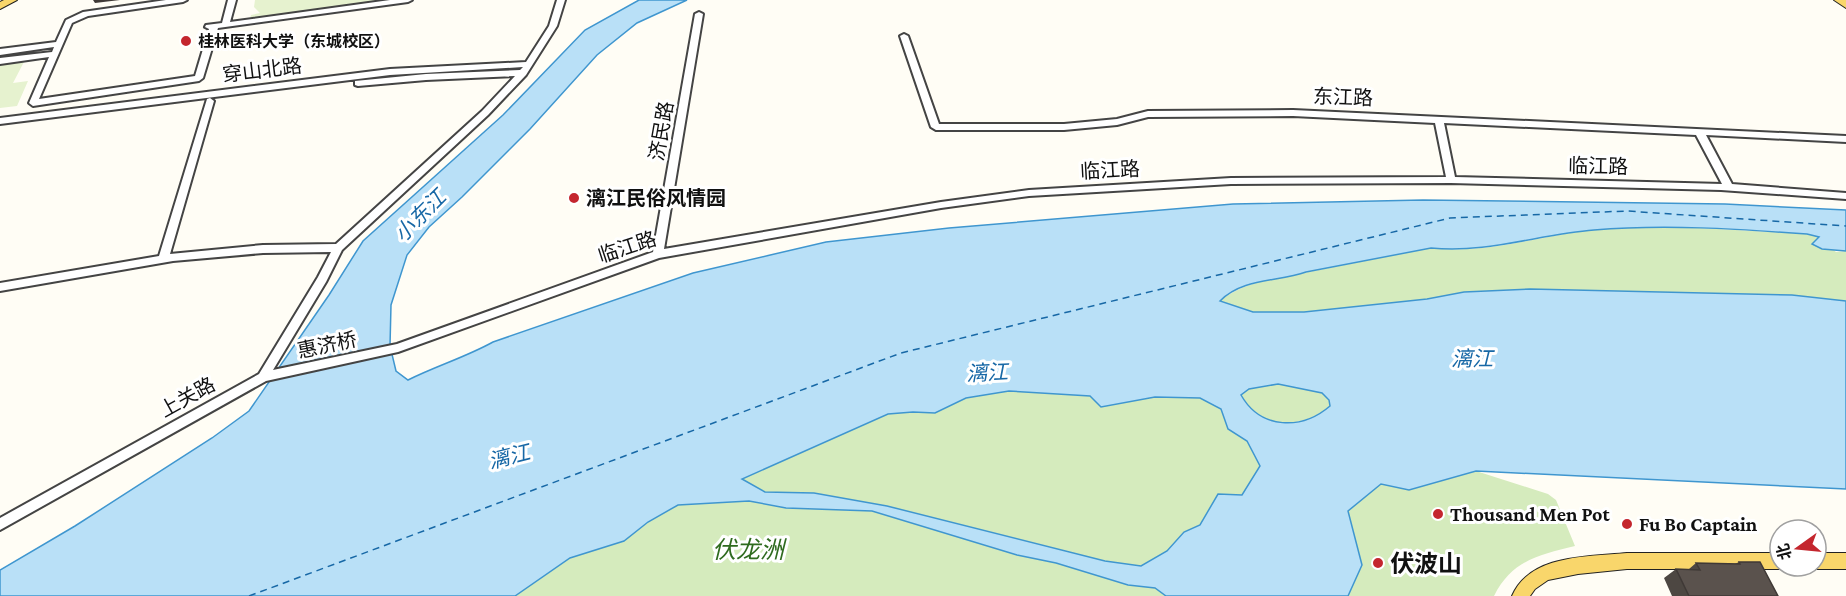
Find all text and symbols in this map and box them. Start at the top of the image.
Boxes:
place label: 桂林医科大学（东城校区） [198,32,390,50]
marker: 桂林医科大学（东城校区） [179,34,193,48]
street label: 穿山北路 [221,54,303,86]
street label: 东江路 [1313,85,1373,109]
street label: 济民路 [645,100,677,162]
street label: 临江路 [1568,154,1628,178]
street label: 临江路 [1079,157,1141,183]
water label: 小东江 [389,184,452,247]
place label: 漓江民俗风情园 [586,187,726,209]
marker: 漓江民俗风情园 [567,191,581,205]
street label: 临江路 [595,227,659,267]
street label: 惠济桥 [295,328,359,362]
water label: 漓江 [1451,347,1495,371]
water label: 漓江 [965,360,1011,386]
street label: 上关路 [155,373,219,421]
water label: 漓江 [486,440,534,474]
place label: Thousand Men Pot [1450,503,1611,525]
marker: Thousand Men Pot [1431,507,1445,521]
place label: Fu Bo Captain [1639,513,1758,535]
marker: Fu Bo Captain [1620,517,1634,531]
north arrow [1768,518,1828,578]
park label: 伏龙洲 [712,536,787,563]
text: 北 [1774,542,1794,562]
place label: 伏波山 [1390,550,1462,577]
marker: 伏波山 [1371,556,1385,570]

